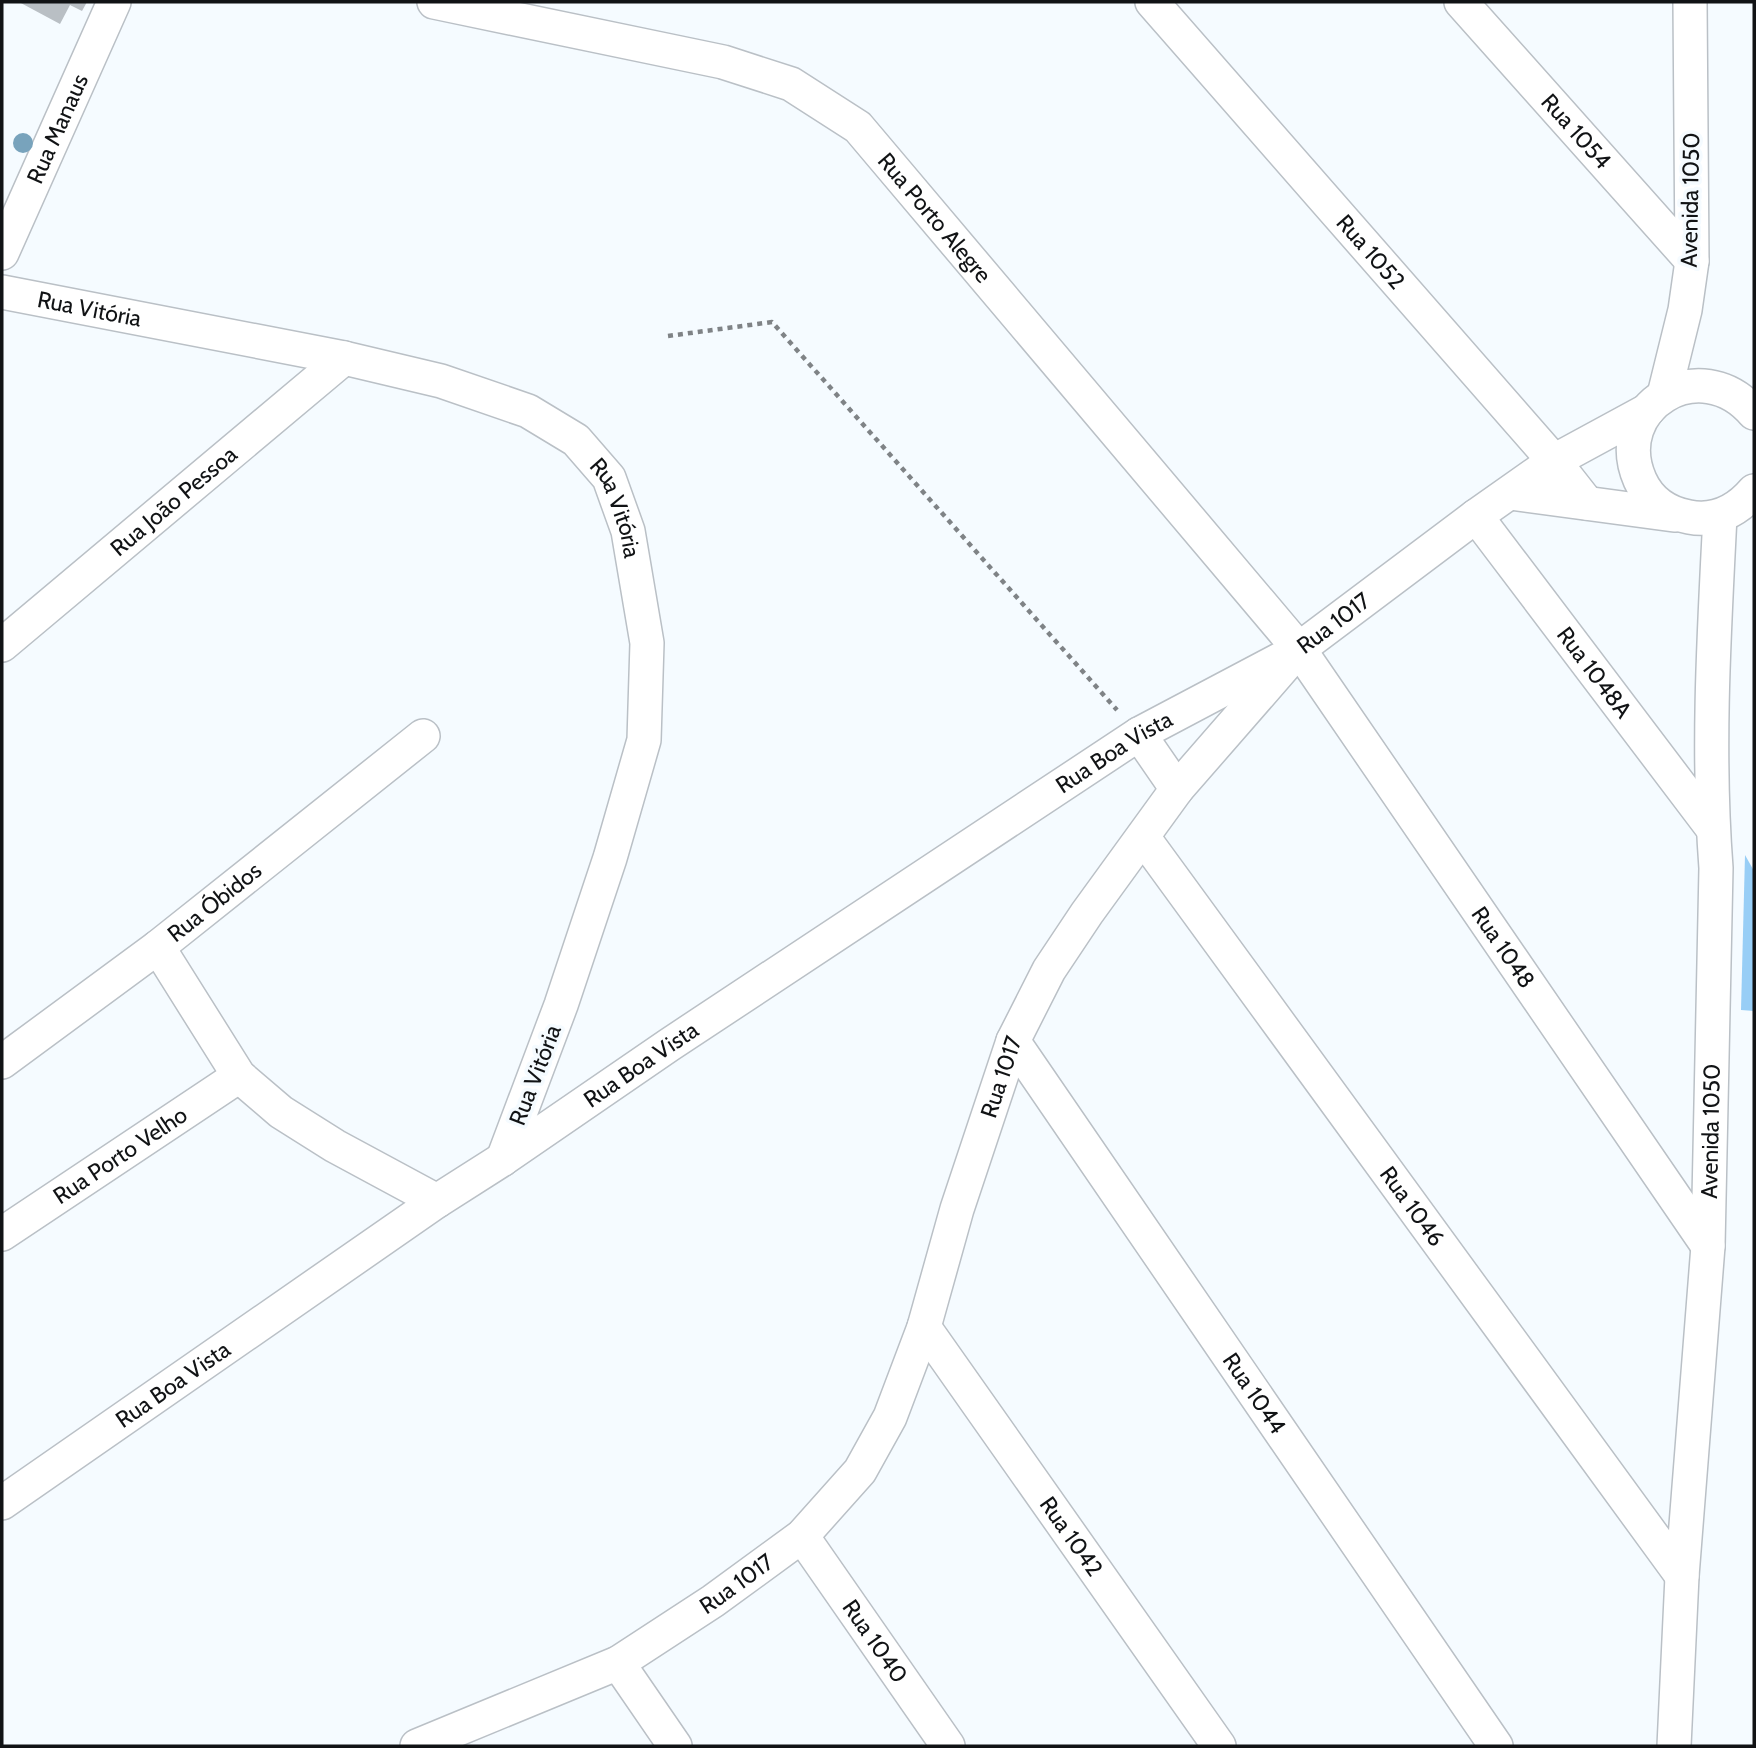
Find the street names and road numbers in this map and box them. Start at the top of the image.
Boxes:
street label: Rua Manaus [21,70,94,188]
street label: Rua 1054 [1535,88,1617,174]
street label: Avenida 1050 [1675,132,1705,268]
street label: Rua Porto Alegre [872,147,998,289]
street label: Rua 1052 [1331,209,1411,295]
street label: Rua Vitória [35,285,144,333]
street label: Rua João Pessoa [105,440,242,562]
street label: Rua Vitória [584,452,646,560]
street label: Rua 1017 [1291,586,1376,660]
street label: Rua 1048A [1551,621,1638,723]
street label: Rua Boa Vista [1050,705,1177,799]
street label: Rua Óbidos [162,856,267,948]
street label: Rua 1048 [1466,901,1541,993]
street label: Rua Boa Vista [578,1016,704,1113]
street label: Rua Vitória [503,1021,567,1129]
street label: Rua 1017 [974,1032,1028,1121]
street label: Avenida 1050 [1695,1063,1726,1199]
street label: Rua Porto Velho [48,1101,192,1210]
street label: Rua 1046 [1374,1161,1451,1252]
street label: Rua Boa Vista [110,1335,235,1434]
street label: Rua 1044 [1217,1347,1292,1439]
street label: Rua 1042 [1034,1491,1109,1582]
street label: Rua 1017 [694,1547,779,1620]
street label: Rua 1040 [837,1594,914,1688]

